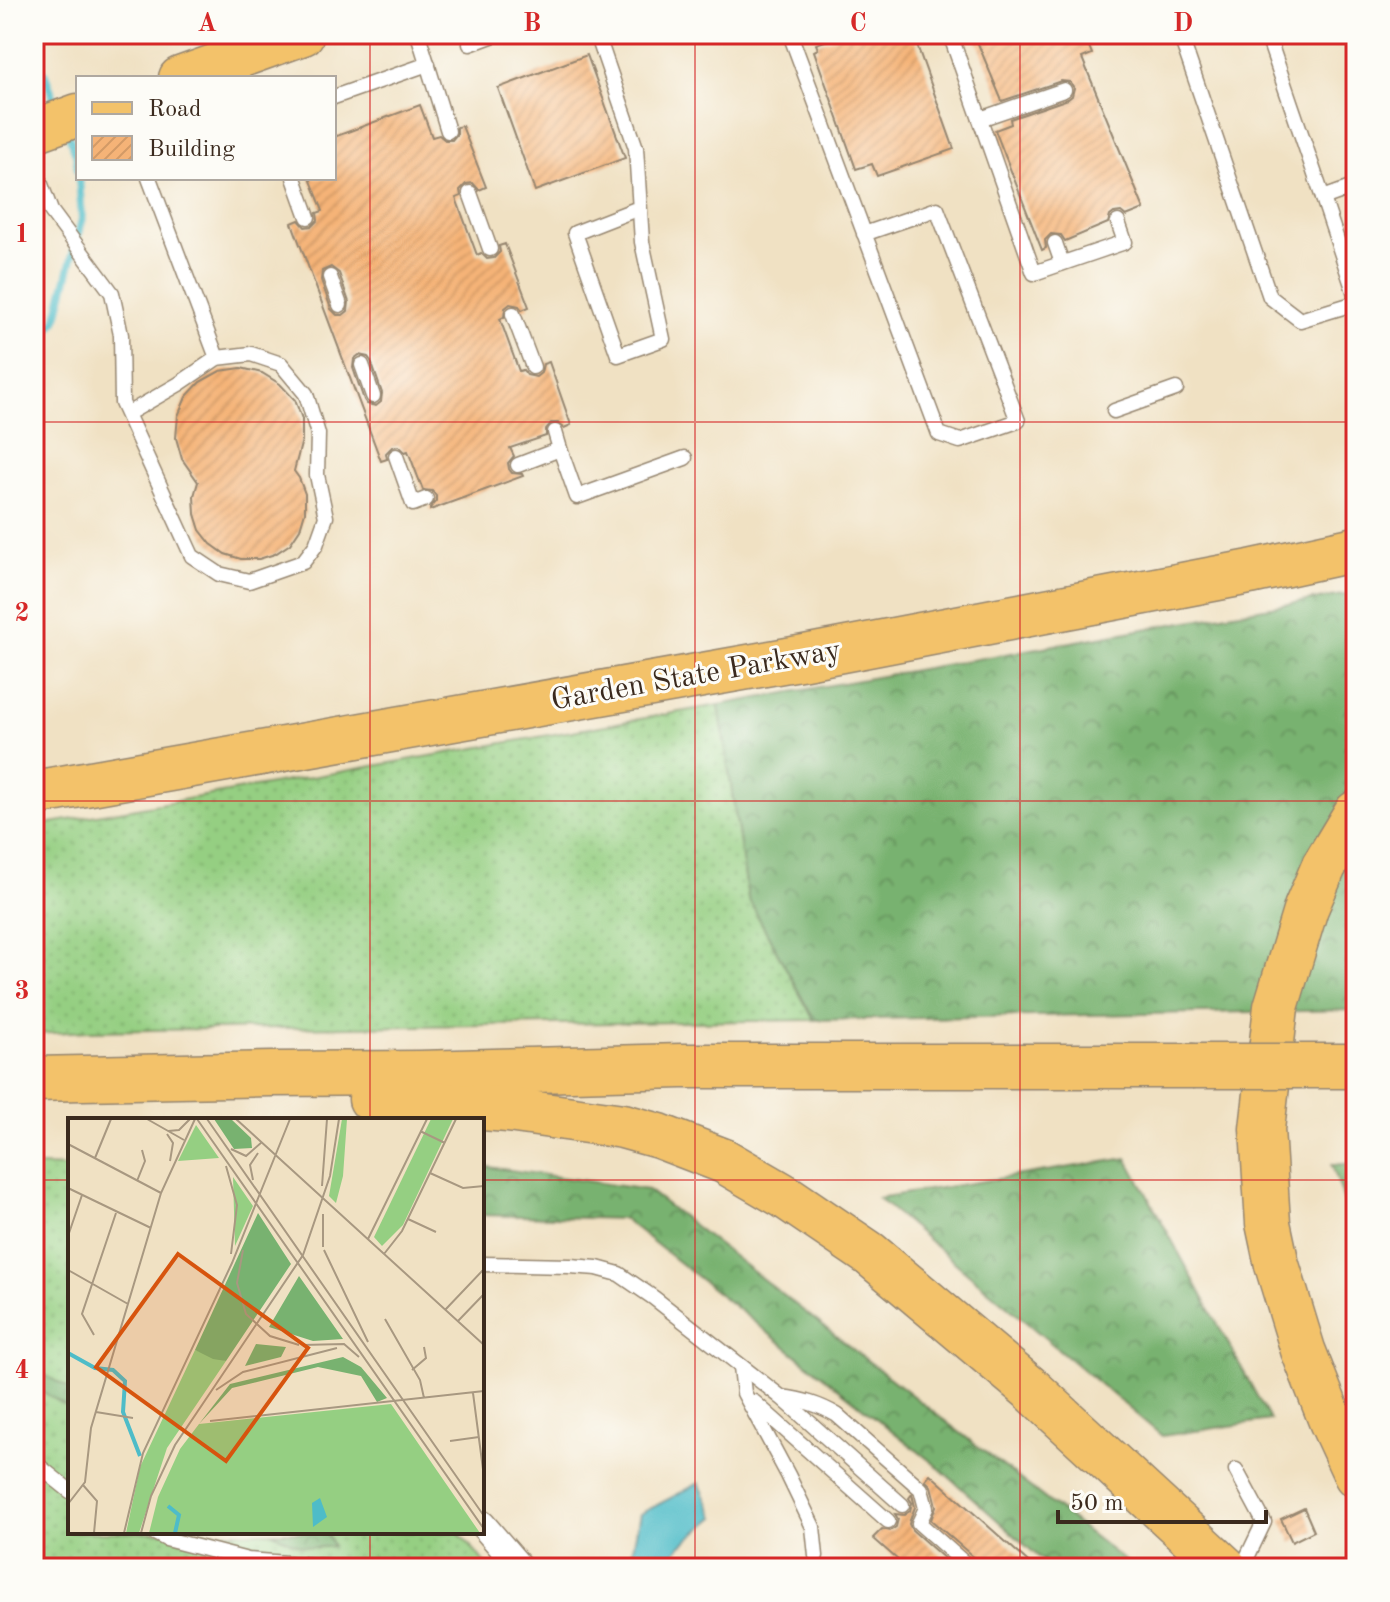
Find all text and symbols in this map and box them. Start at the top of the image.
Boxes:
text: A [197,11,217,37]
text: B [523,11,541,37]
text: C [849,11,867,37]
text: D [1173,11,1193,37]
legend [76,76,336,180]
text: Road [148,98,201,122]
text: Building [148,138,235,162]
text: 1 [14,222,30,248]
text: 2 [14,601,30,627]
street label: Garden State Parkway [549,636,843,716]
text: 3 [14,979,30,1005]
inset map [68,1118,484,1534]
text: 4 [14,1358,30,1384]
scale bar [1058,1474,1266,1524]
text: 50 m [1070,1492,1124,1516]

